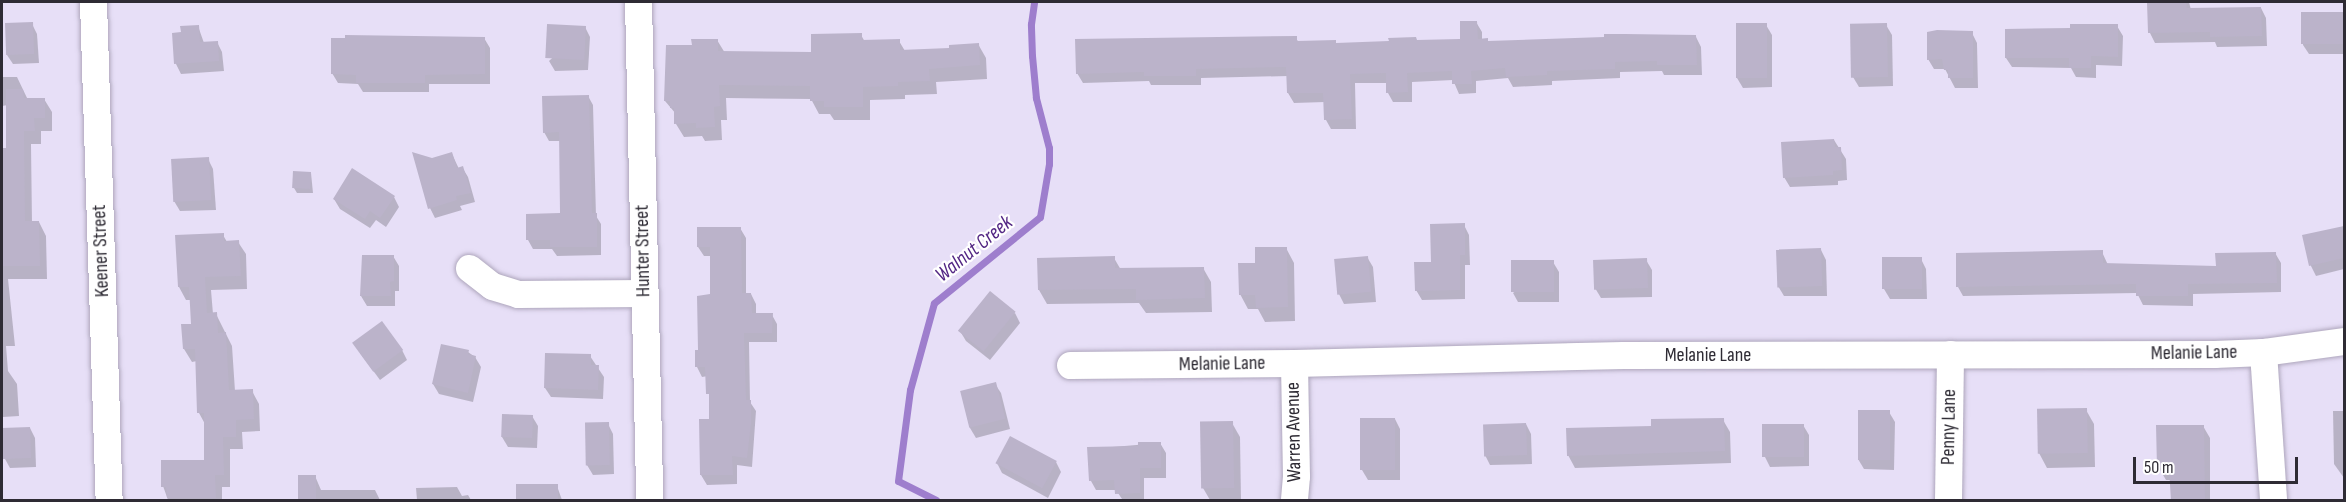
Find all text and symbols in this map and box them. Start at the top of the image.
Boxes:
street label: Keener Street [87,204,115,298]
street label: Hunter Street [630,205,656,297]
water label: Walnut Creek [930,210,1018,288]
street label: Melanie Lane [2151,340,2237,366]
street label: Melanie Lane [1665,343,1751,367]
street label: Melanie Lane [1179,351,1265,377]
street label: Warren Avenue [1281,382,1307,482]
street label: Penny Lane [1936,389,1962,465]
scale bar [2136,445,2301,483]
text: 50 m [2144,457,2174,478]

